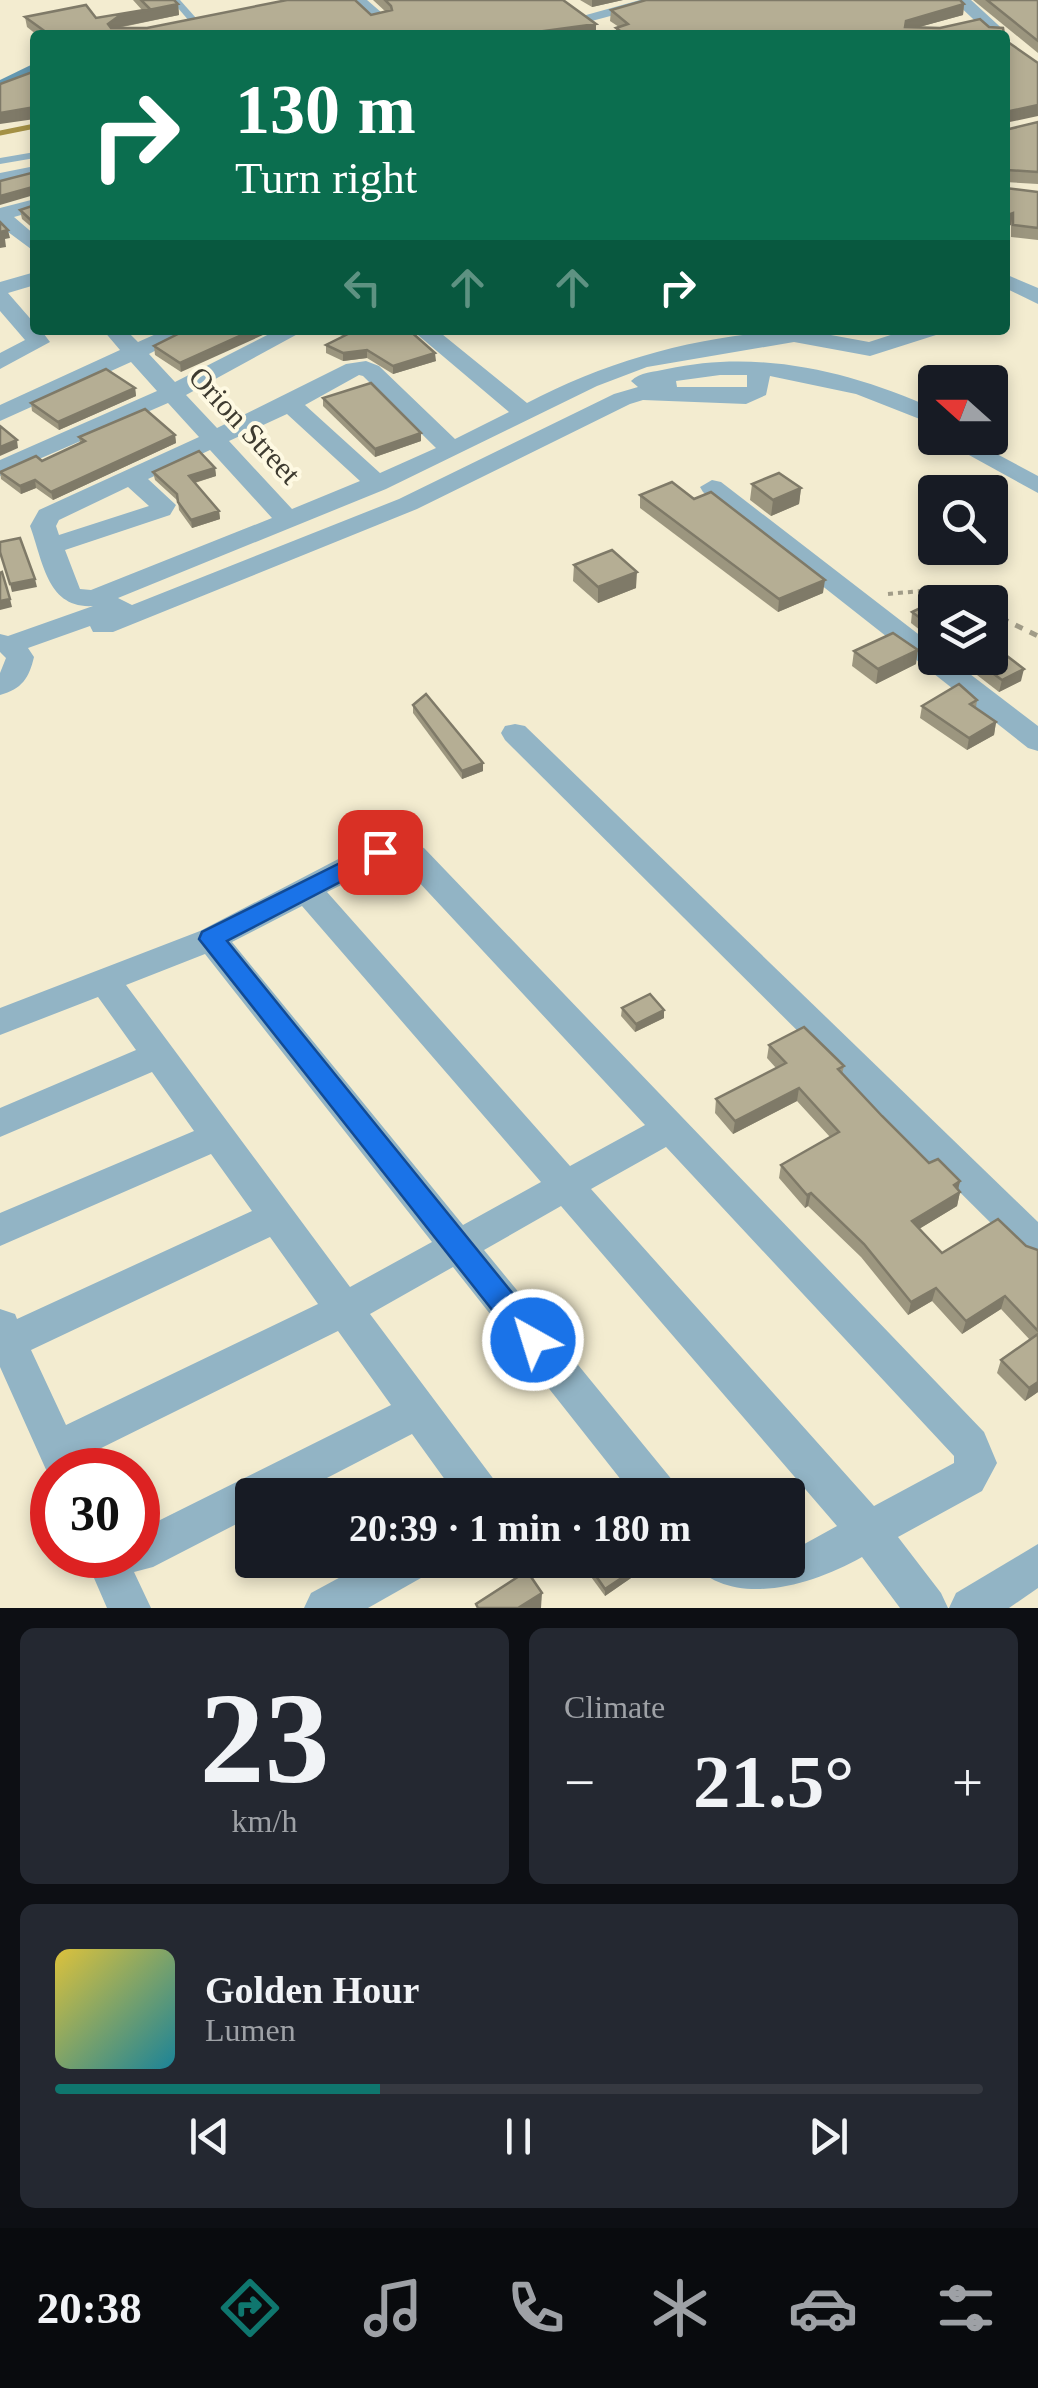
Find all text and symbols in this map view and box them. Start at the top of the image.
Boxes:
icon: right [70,70,200,200]
text: 130 m [235,71,416,148]
text: Turn right [235,153,417,203]
icon: left [335,260,390,315]
icon: ahead [440,260,495,315]
icon: ahead [545,260,600,315]
icon: right [650,260,705,315]
street label: Orion Street [183,360,308,491]
north arrow [918,365,1008,455]
map controls [918,365,1008,675]
button: search [918,475,1008,565]
button: layers [918,585,1008,675]
pin [338,810,423,895]
icon: arrive [353,825,408,880]
position arrow [481,1288,585,1392]
speed limit sign: 30 [30,1448,160,1578]
text: 20:39 · 1 min · 180 m [349,1507,691,1549]
text: 23 [200,1666,330,1810]
text: Climate [564,1689,665,1725]
text: 21.5° [693,1740,854,1823]
text: − [564,1752,595,1813]
text: + [952,1752,983,1813]
text: km/h [232,1803,297,1839]
text: Golden Hour [205,1969,419,2011]
text: Lumen [205,2012,296,2048]
icon: previous [182,2109,237,2164]
icon: pause [491,2109,546,2164]
icon: next [801,2109,856,2164]
icon: directions [215,2273,285,2343]
icon: music [358,2273,428,2343]
icon: phone [501,2273,571,2343]
icon: climate [645,2273,715,2343]
icon: car [788,2273,858,2343]
icon: filters [931,2273,1001,2343]
text: 20:38 [37,2283,142,2333]

